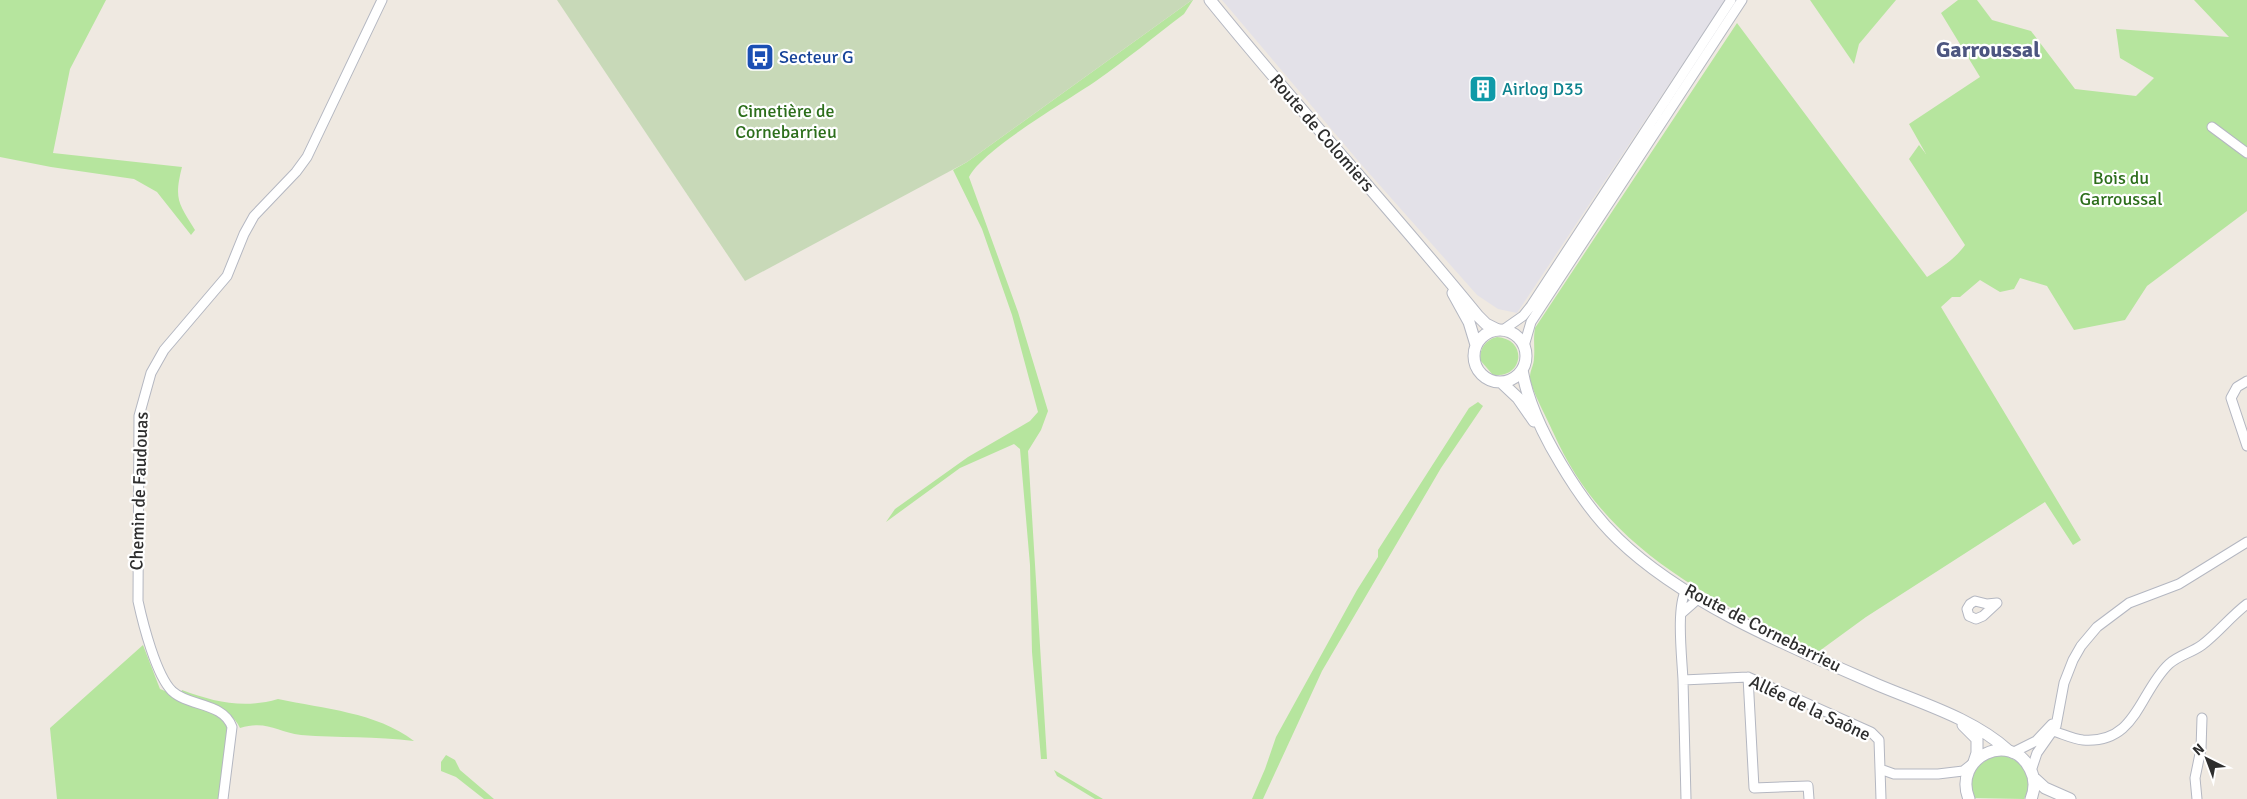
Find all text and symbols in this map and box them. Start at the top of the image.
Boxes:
district label: Garroussal [1936,36,2040,63]
bus stop icon: Secteur G [745,42,775,72]
place label: Secteur G [779,46,854,68]
street label: Route de Colomiers [1265,70,1379,196]
building icon: Airlog D35 [1468,74,1498,104]
place label: Airlog D35 [1502,78,1584,100]
park label: Cimetière de Cornebarrieu [735,100,837,143]
park label: Bois du Garroussal [2080,167,2162,210]
street label: Chemin de Faudouas [125,411,153,571]
street label: Route de Cornebarrieu [1681,579,1845,677]
street label: Allée de la Saône [1746,670,1874,746]
north arrow [2182,734,2232,784]
text: N [2189,740,2208,759]

